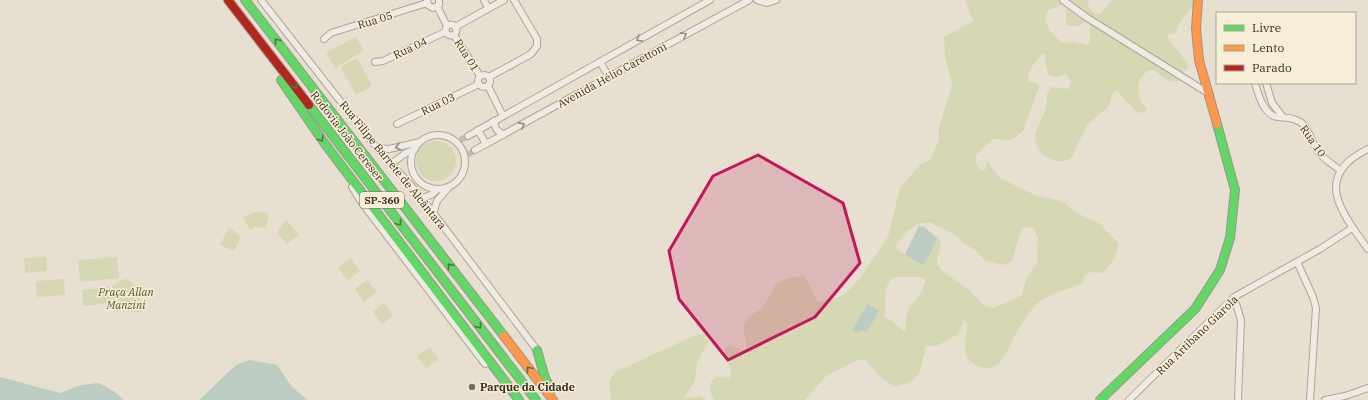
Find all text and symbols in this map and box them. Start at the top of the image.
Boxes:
street label: Rua 05 [356,8,394,32]
legend [1216,12,1356,84]
text: Livre [1252,20,1281,35]
one-way arrow [680,32,688,40]
street label: Rua 04 [391,34,430,62]
one-way arrow [636,34,643,41]
street label: Rua 01 [452,36,482,74]
one-way arrow [274,38,281,45]
street label: Avenida Hélio Carettoni [555,39,670,111]
text: Lento [1252,40,1284,55]
text: Parado [1252,60,1292,75]
one-way arrow [290,82,297,89]
street label: Rodovia João Cereser [308,88,386,184]
street label: Rua 03 [419,90,457,118]
street label: Rua Filipe Barrete de Alcântara [337,98,449,232]
street label: Rua 10 [1297,122,1329,160]
one-way arrow [518,123,525,130]
one-way arrow [316,135,324,142]
one-way arrow [395,143,402,151]
road number: SP-360 [360,192,404,208]
one-way arrow [395,218,402,225]
one-way arrow [447,263,454,270]
park label: Praça Allan Manzini [97,285,154,312]
street label: Rua Artibano Giarola [1153,292,1241,378]
one-way arrow [474,321,481,328]
one-way arrow [527,367,534,374]
place label: Parque da Cidade [480,380,575,394]
marker: Parque da Cidade [467,382,477,392]

